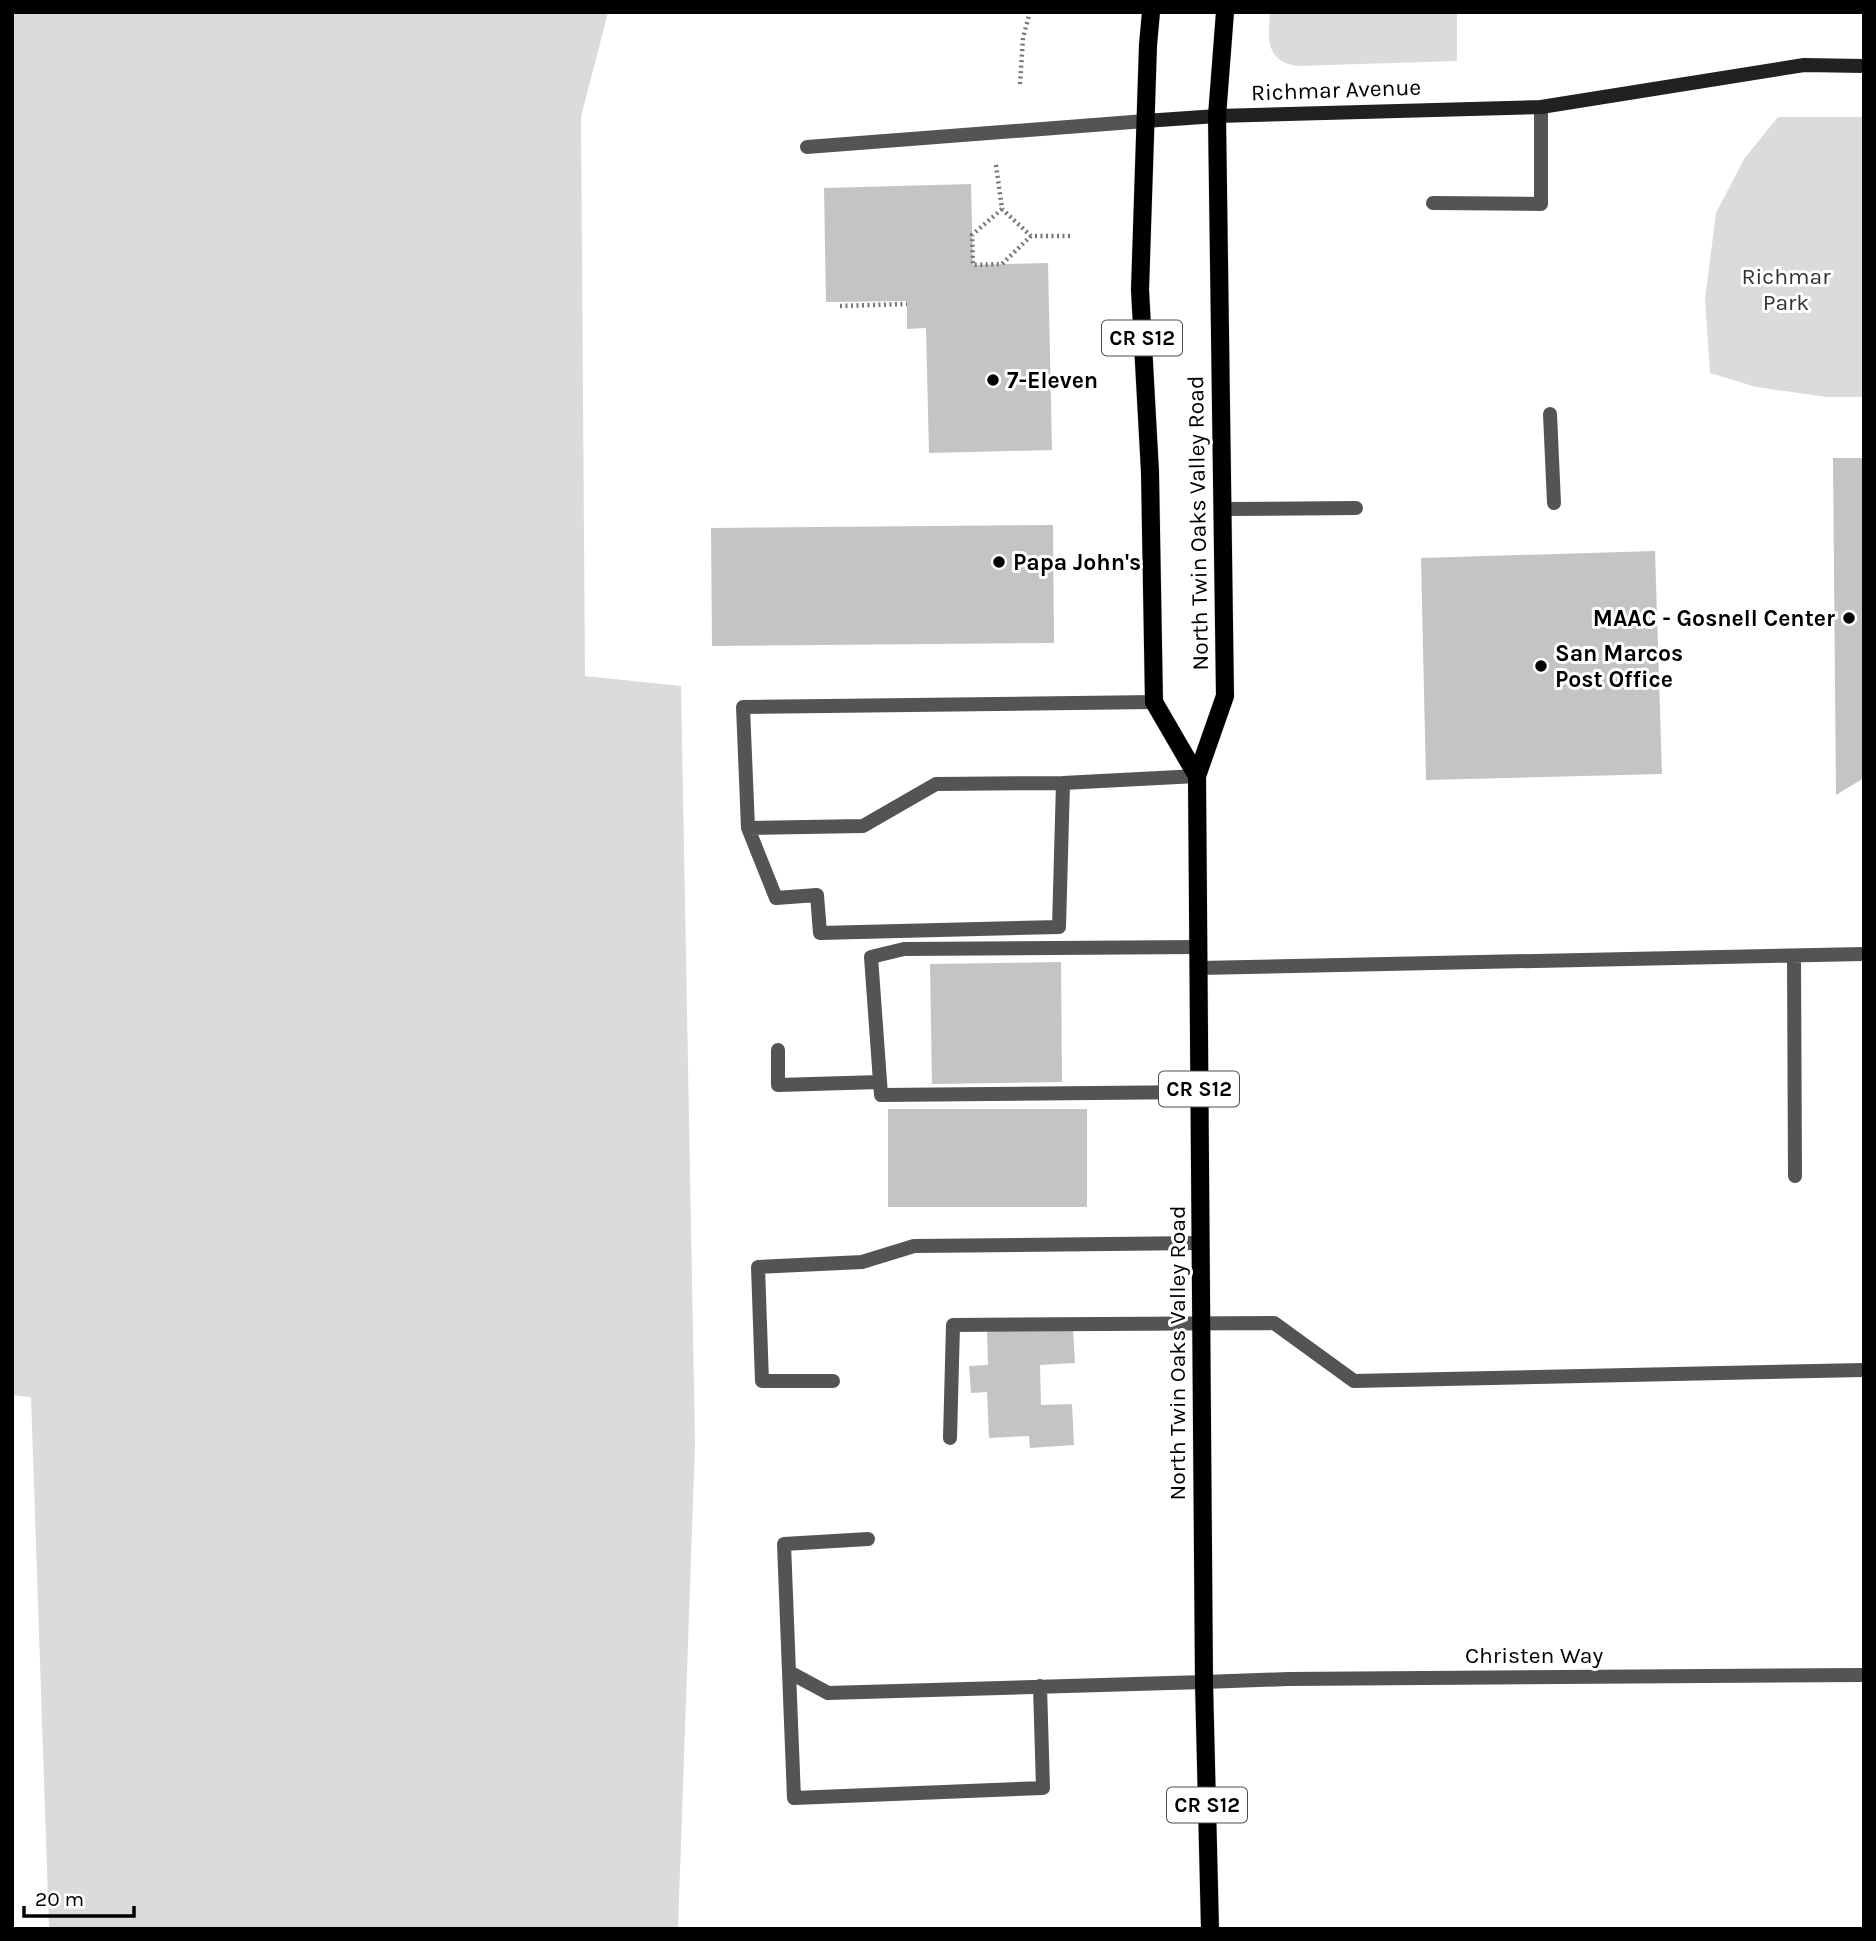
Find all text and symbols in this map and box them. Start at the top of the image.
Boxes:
street label: Richmar Avenue [1250,74,1422,106]
park label: Richmar Park [1741,263,1831,316]
road number: CR S12 [1102,320,1182,356]
place label: 7-Eleven [1007,367,1098,394]
marker: 7-Eleven [985,372,1001,388]
street label: North Twin Oaks Valley Road [1182,375,1214,671]
place label: Papa John's [1013,549,1141,576]
marker: Papa John's [991,554,1007,570]
place label: MAAC - Gosnell Center [1593,605,1835,632]
marker: MAAC - Gosnell Center [1841,610,1857,626]
place label: San Marcos Post Office [1555,640,1683,693]
marker: San Marcos Post Office [1533,658,1549,674]
road number: CR S12 [1159,1072,1239,1106]
street label: North Twin Oaks Valley Road [1164,1205,1191,1501]
street label: Christen Way [1465,1642,1603,1669]
road number: CR S12 [1167,1787,1247,1822]
scale bar [24,1874,135,1918]
text: 20 m [35,1887,84,1911]

